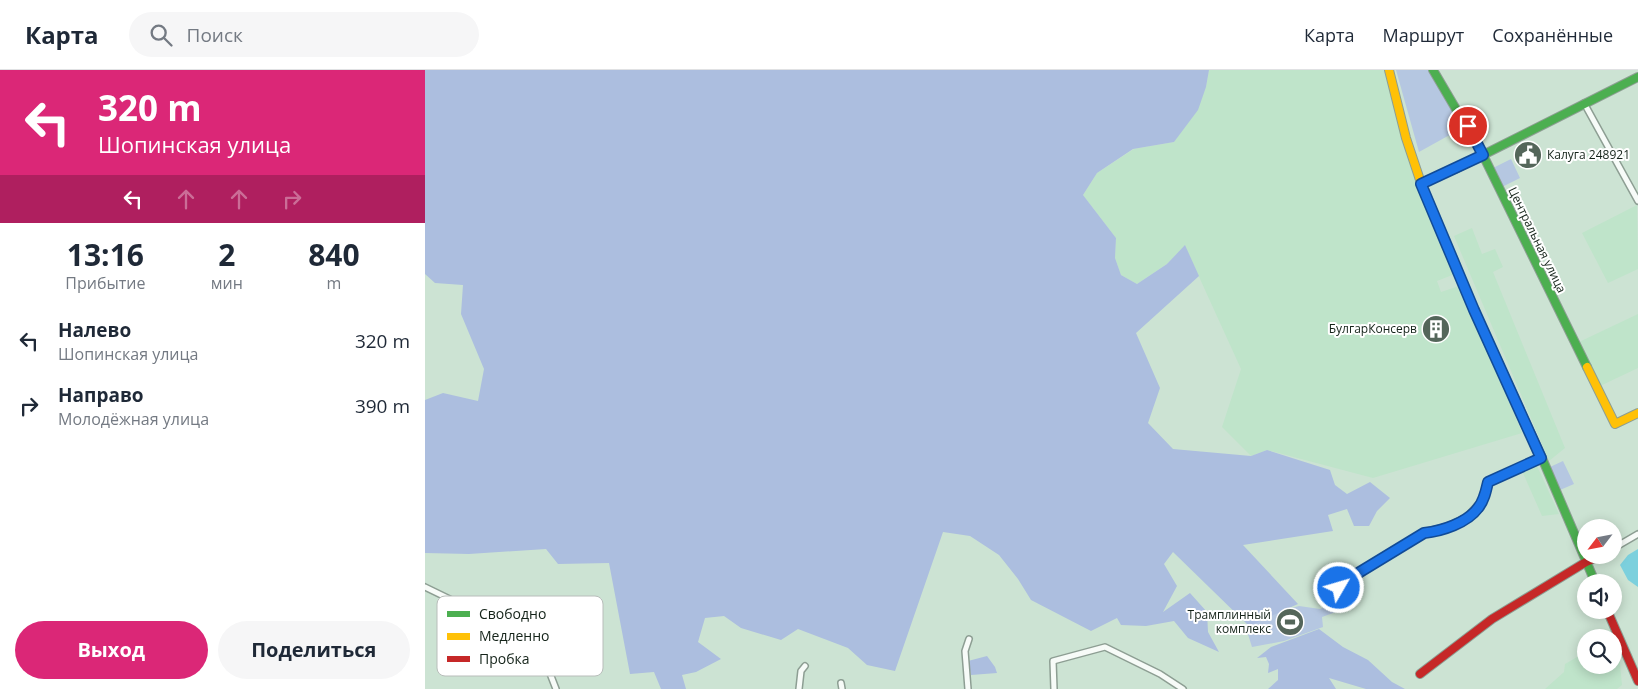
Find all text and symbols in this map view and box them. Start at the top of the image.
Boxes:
search box [129,12,479,57]
text: Карта [25,18,99,51]
icon: search [147,21,175,49]
text: Поиск [187,22,243,48]
text: Карта [1304,23,1354,47]
text: Маршрут [1382,23,1464,47]
text: Сохранённые [1492,23,1613,47]
text: 320 m [98,84,202,131]
icon: left [15,90,80,155]
pin [1447,105,1489,147]
icon: arrive [1454,112,1482,140]
text: Шопинская улица [98,129,291,159]
public building icon: Калуга 248921 [1513,140,1543,170]
place label: Калуга 248921 [1547,146,1630,163]
street label: Центральная улица [1504,184,1570,295]
icon: left [119,185,147,213]
icon: ahead [172,185,200,213]
icon: ahead [225,185,253,213]
icon: right [278,185,306,213]
text: 13:16 [67,234,144,275]
text: 2 [218,234,235,275]
text: 840 [308,234,360,275]
text: Прибытие [65,272,145,294]
text: мин [211,272,243,294]
text: m [327,272,341,294]
building icon: БулгарКонсерв [1421,314,1451,344]
text: Налево [58,317,131,343]
place label: БулгарКонсерв [1329,320,1417,337]
icon: left [15,327,43,355]
text: 320 m [355,328,410,354]
text: Шопинская улица [58,343,198,365]
text: Направо [58,382,144,408]
icon: right [15,392,43,420]
text: 390 m [355,393,410,419]
text: Молодёжная улица [58,408,209,430]
north arrow [1577,519,1623,564]
map controls [1577,519,1622,674]
position arrow [1312,561,1364,613]
button: sound [1577,574,1622,619]
legend [437,596,603,676]
text: Свободно [479,604,546,623]
place label: Трамплинный комплекс [1188,606,1271,637]
sports icon: Трамплинный комплекс [1275,607,1305,637]
button: Выход [15,621,208,679]
button: Поделиться [218,621,410,679]
text: Медленно [479,626,550,645]
button: search [1577,629,1622,674]
text: Пробка [479,649,530,668]

